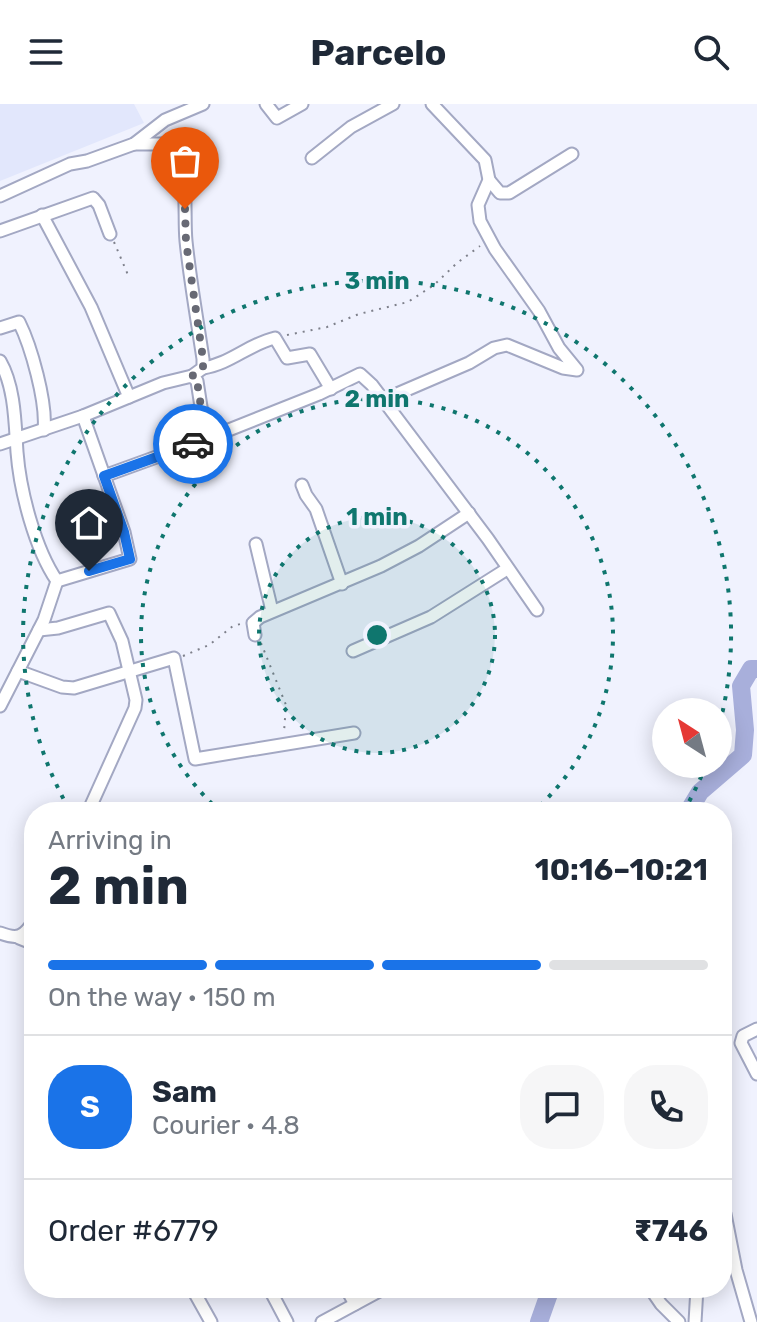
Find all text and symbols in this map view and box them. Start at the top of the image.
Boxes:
icon: menu [24,30,68,74]
icon: search [689,30,733,74]
text: Parcelo [310,31,447,74]
pin [151,127,219,209]
icon: bag [163,139,207,183]
text: 3 min [344,267,410,295]
text: 2 min [345,385,410,413]
courier [153,404,233,484]
icon: car [171,422,215,466]
pin [55,489,123,571]
icon: home [67,501,111,545]
text: 1 min [346,503,408,531]
centre of rings [363,621,391,649]
north arrow [652,698,732,778]
map controls [652,698,732,778]
text: Arriving in [48,825,172,856]
text: 10:16–10:21 [535,852,708,888]
text: 2 min [48,855,189,917]
text: On the way · 150 m [48,982,276,1013]
button: chat [520,1065,604,1149]
button: phone [624,1065,708,1149]
text: Sam [152,1074,217,1110]
text: S [80,1089,100,1125]
text: Courier · 4.8 [152,1110,300,1141]
text: Order #6779 [48,1213,219,1249]
text: ₹746 [634,1213,708,1249]

